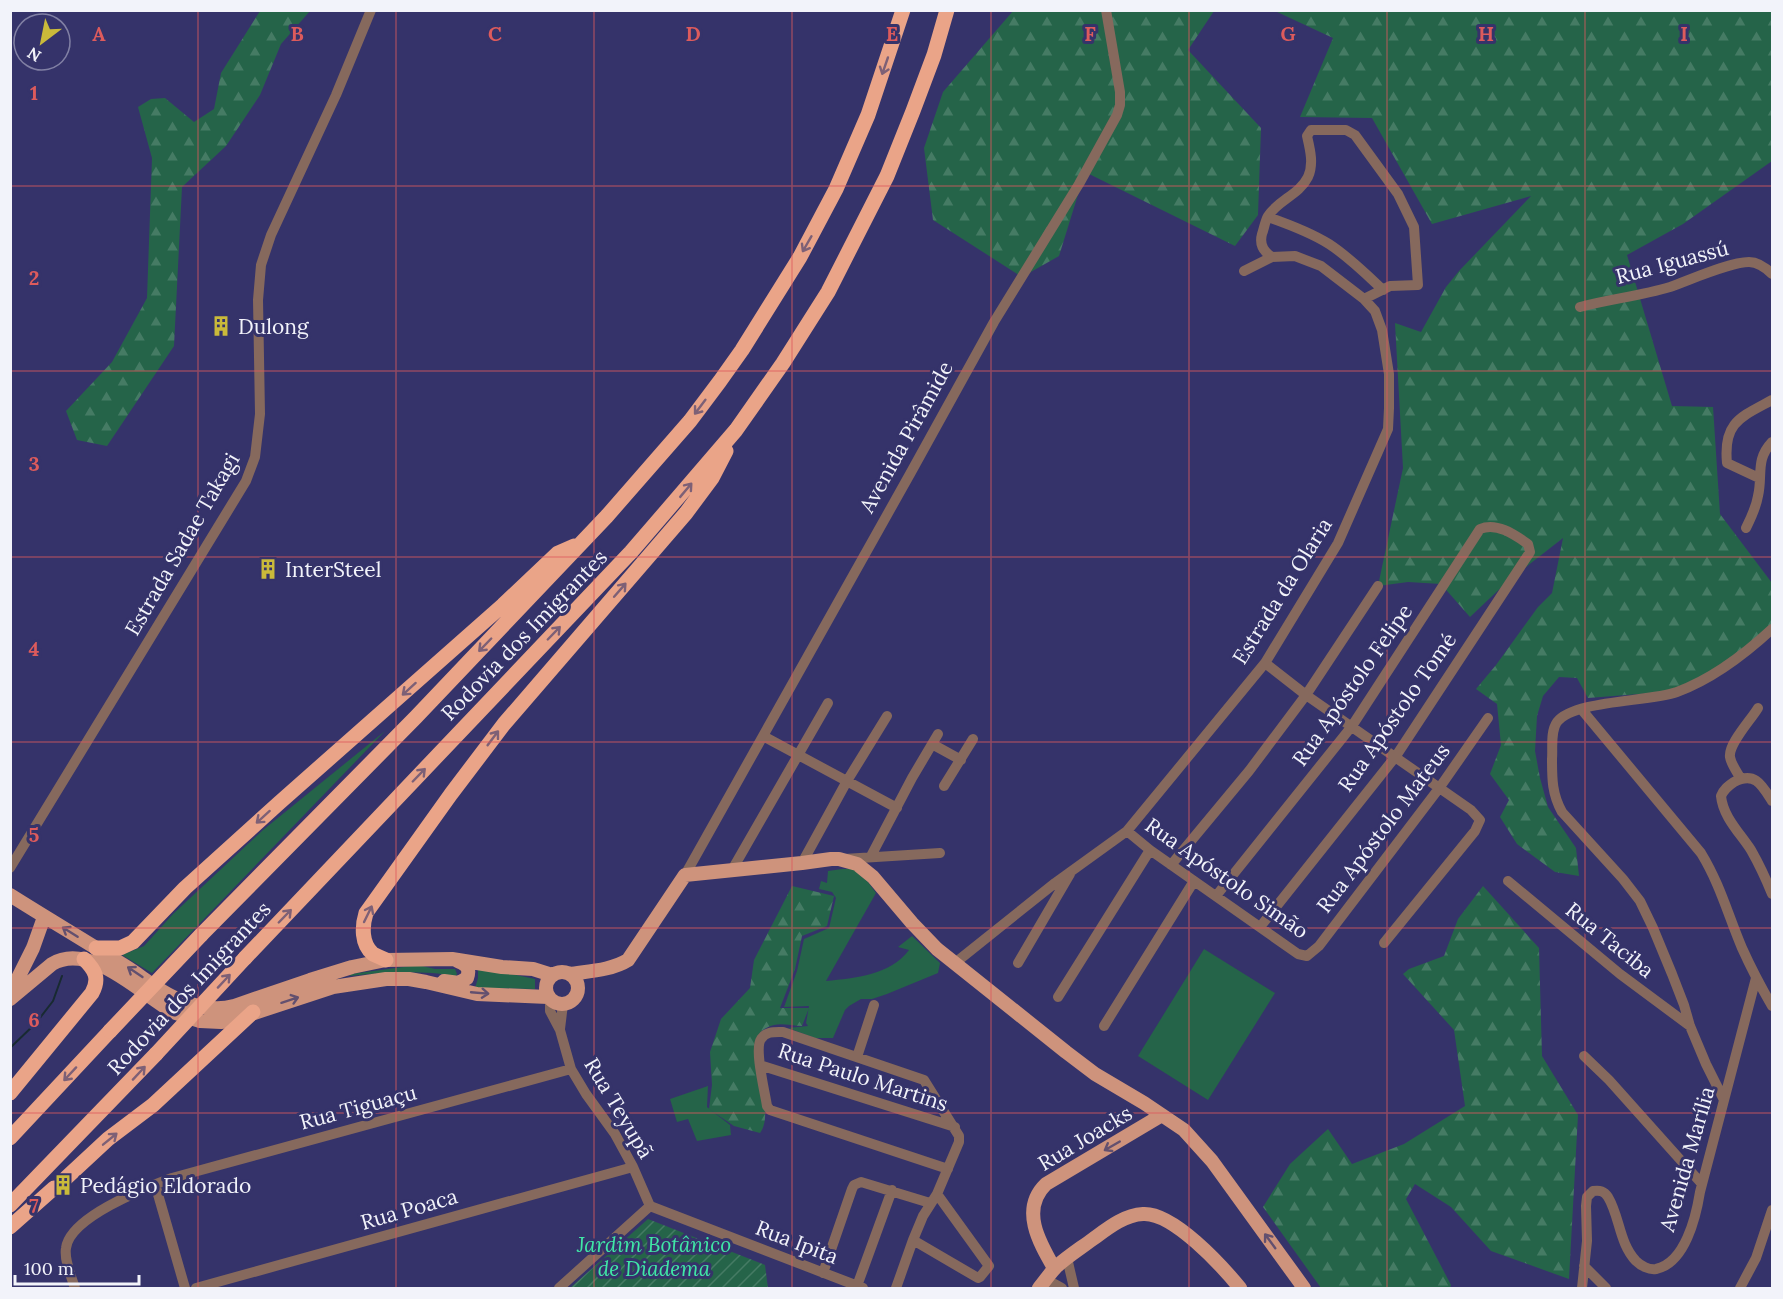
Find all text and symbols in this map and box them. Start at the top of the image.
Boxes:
north arrow [12,12,72,72]
text: A [92,21,106,46]
text: B [290,21,304,46]
text: C [488,21,502,46]
text: D [685,21,701,46]
text: E [886,21,898,46]
text: F [1084,21,1096,46]
text: G [1280,21,1296,46]
text: H [1478,21,1494,46]
text: I [1680,21,1688,46]
text: N [24,43,45,66]
one-way arrow [879,56,890,75]
text: 1 [30,80,38,105]
street label: Rua Iguassú [1613,234,1731,290]
one-way arrow [801,235,813,252]
text: 2 [29,265,39,290]
place label: Dulong [238,313,309,340]
building icon: Dulong [209,314,233,338]
street label: Avenida Pirâmide [853,356,959,518]
one-way arrow [694,399,707,415]
street label: Estrada Sadae Takagi [119,448,245,640]
text: 3 [28,451,40,476]
one-way arrow [679,482,692,498]
street label: Estrada da Olaria [1226,513,1338,669]
street label: Rodovia dos Imigrantes [435,544,613,726]
place label: InterSteel [285,556,381,583]
building icon: InterSteel [256,557,280,581]
one-way arrow [613,583,627,598]
street label: Rua Apóstolo Felipe [1286,599,1418,771]
one-way arrow [547,626,561,641]
street label: Rua Apóstolo Tomé [1332,627,1462,797]
text: 4 [29,636,40,661]
one-way arrow [478,638,492,653]
one-way arrow [402,682,417,696]
one-way arrow [486,730,499,746]
street label: Rua Apóstolo Mateus [1310,738,1456,918]
one-way arrow [412,767,427,782]
one-way arrow [255,810,270,825]
street label: Rua Apóstolo Simão [1140,812,1314,944]
text: 5 [29,822,40,847]
street label: Rodovia dos Imigrantes [101,896,277,1080]
street label: Rua Taciba [1560,896,1660,984]
one-way arrow [362,905,374,923]
one-way arrow [278,908,292,923]
one-way arrow [62,926,79,938]
one-way arrow [127,966,143,978]
one-way arrow [217,973,231,988]
one-way arrow [470,988,490,999]
one-way arrow [280,994,299,1005]
text: 6 [28,1007,40,1032]
street label: Rua Paulo Martins [775,1037,951,1117]
street label: Rua Teyupã [578,1053,660,1163]
one-way arrow [131,1065,146,1080]
one-way arrow [63,1066,77,1081]
street label: Rua Tiguaçu [296,1078,420,1136]
street label: Avenida Marília [1653,1083,1721,1236]
street label: Rua Joacks [1033,1099,1137,1177]
one-way arrow [102,1132,118,1145]
one-way arrow [1104,1140,1121,1152]
place label: Pedágio Eldorado [80,1172,251,1199]
building icon: Pedágio Eldorado [51,1173,75,1197]
street label: Rua Poaca [357,1182,461,1236]
text: 7 [29,1193,39,1218]
street label: Rua Ipita [752,1214,842,1270]
park label: Jardim Botânico de Diadema [576,1231,731,1282]
one-way arrow [1263,1234,1276,1250]
scale bar [15,1248,140,1286]
text: 100 m [24,1257,74,1280]

